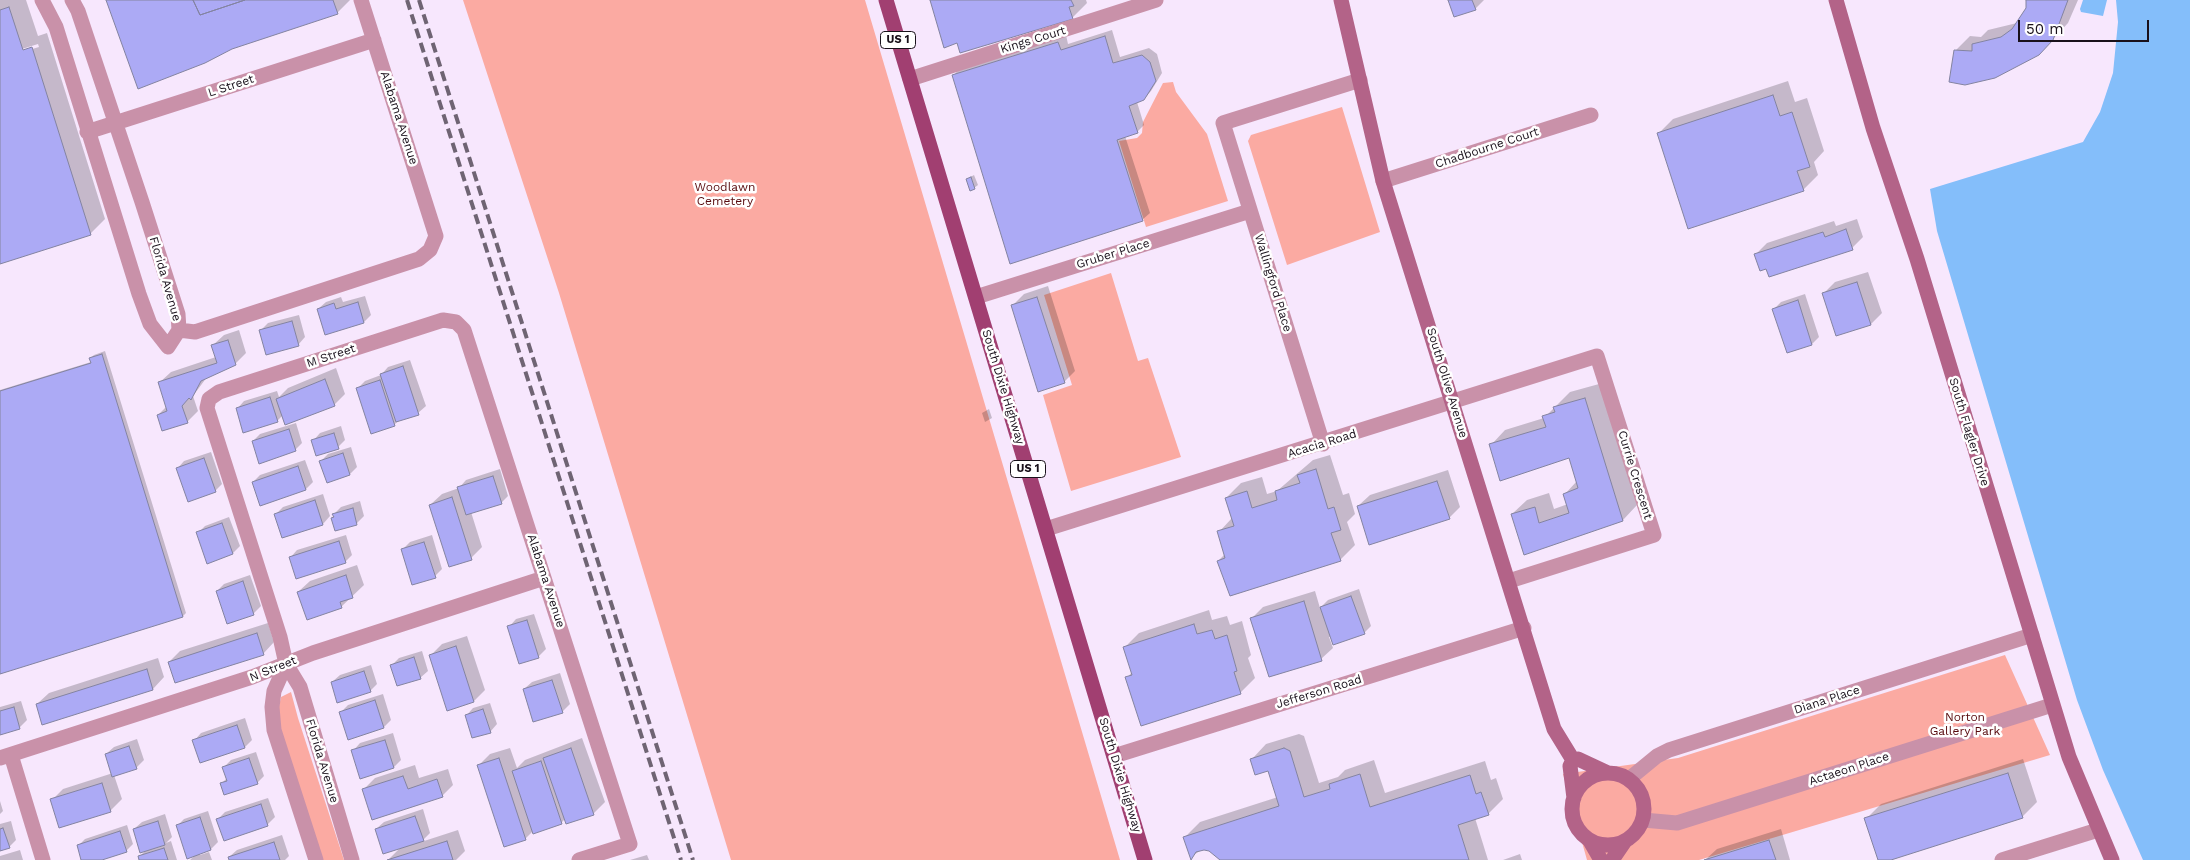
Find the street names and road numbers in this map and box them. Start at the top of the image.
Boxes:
street label: Kings Court [999,23,1067,57]
road number: US 1 [880,32,916,48]
street label: Alabama Avenue [377,69,421,167]
street label: L Street [206,72,256,100]
street label: Chadbourne Court [1433,124,1541,172]
street label: Wallingford Place [1251,232,1295,334]
street label: Florida Avenue [146,235,184,323]
street label: Gruber Place [1075,236,1151,272]
street label: South Olive Avenue [1423,326,1471,440]
street label: South Dixie Highway [979,328,1027,446]
street label: M Street [305,341,357,371]
street label: South Flagler Drive [1946,376,1992,488]
street label: Acacia Road [1286,427,1358,461]
street label: Currie Crescent [1615,429,1655,521]
road number: US 1 [1010,460,1046,478]
street label: Alabama Avenue [524,532,568,630]
street label: N Street [248,653,298,685]
street label: Jefferson Road [1274,672,1364,712]
street label: Diana Place [1792,683,1862,717]
street label: South Dixie Highway [1096,716,1144,834]
street label: Florida Avenue [302,717,342,805]
street label: Actaeon Place [1807,749,1891,789]

